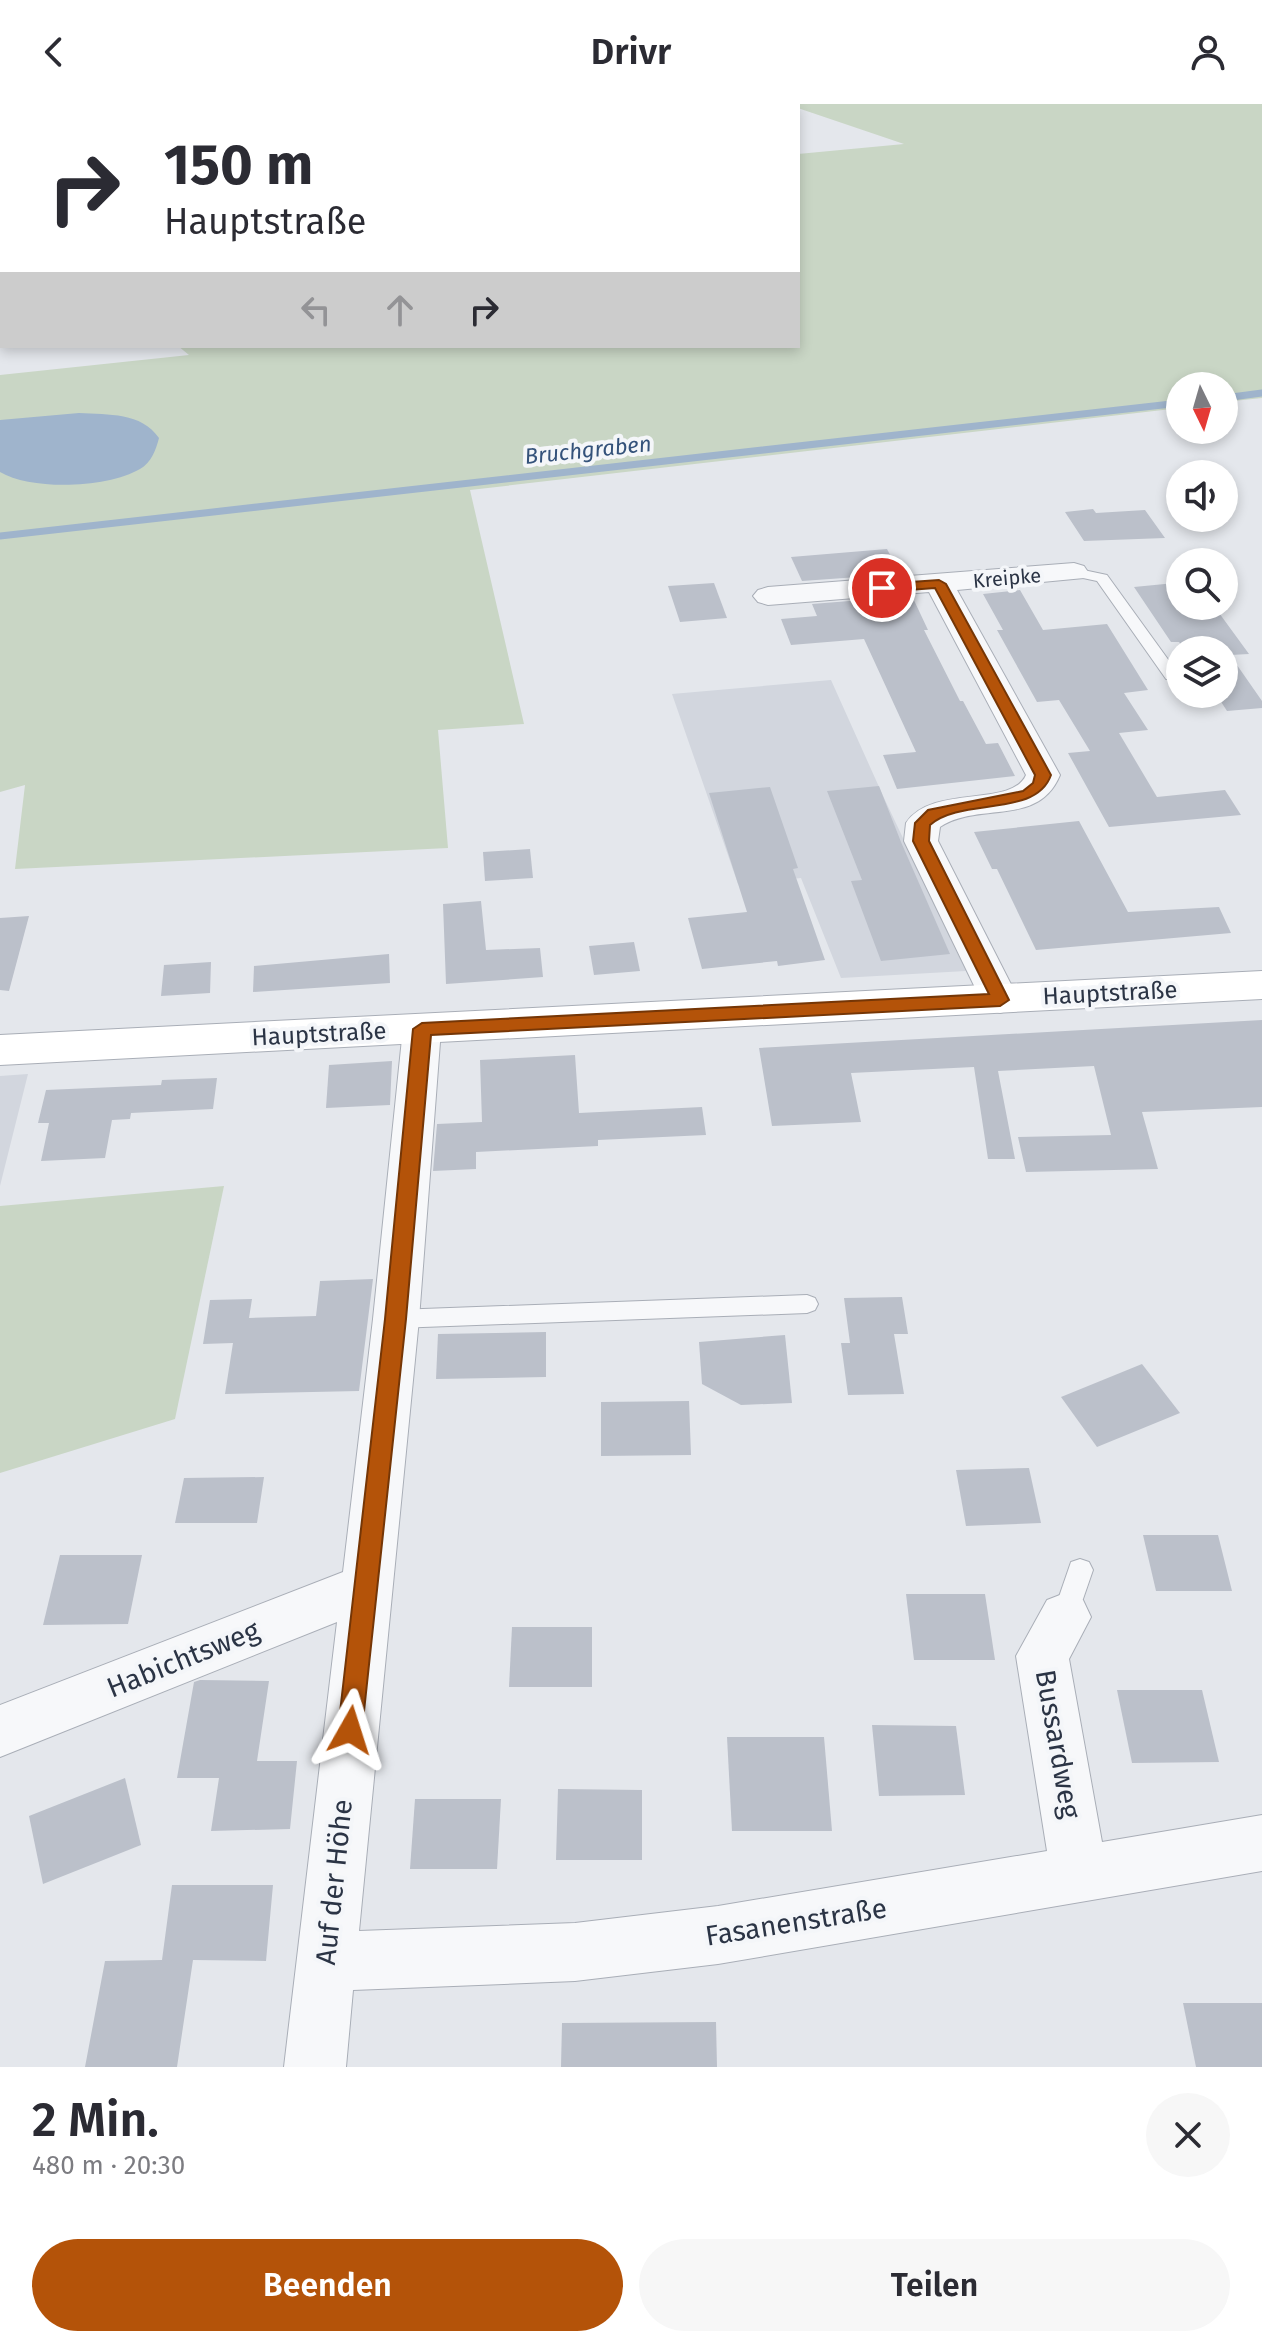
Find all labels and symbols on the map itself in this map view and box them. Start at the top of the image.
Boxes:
north arrow [1166,372,1238,444]
water label: Bruchgraben [523,430,653,470]
pin [848,554,916,622]
street label: Kreipke [972,563,1042,593]
street label: Hauptstraße [1042,975,1178,1011]
street label: Hauptstraße [251,1016,387,1052]
street label: Habichtsweg [102,1613,264,1705]
street label: Bussardweg [1029,1667,1087,1822]
position arrow [308,1688,392,1772]
street label: Auf der Höhe [309,1798,359,1966]
street label: Fasanenstraße [703,1891,889,1953]

